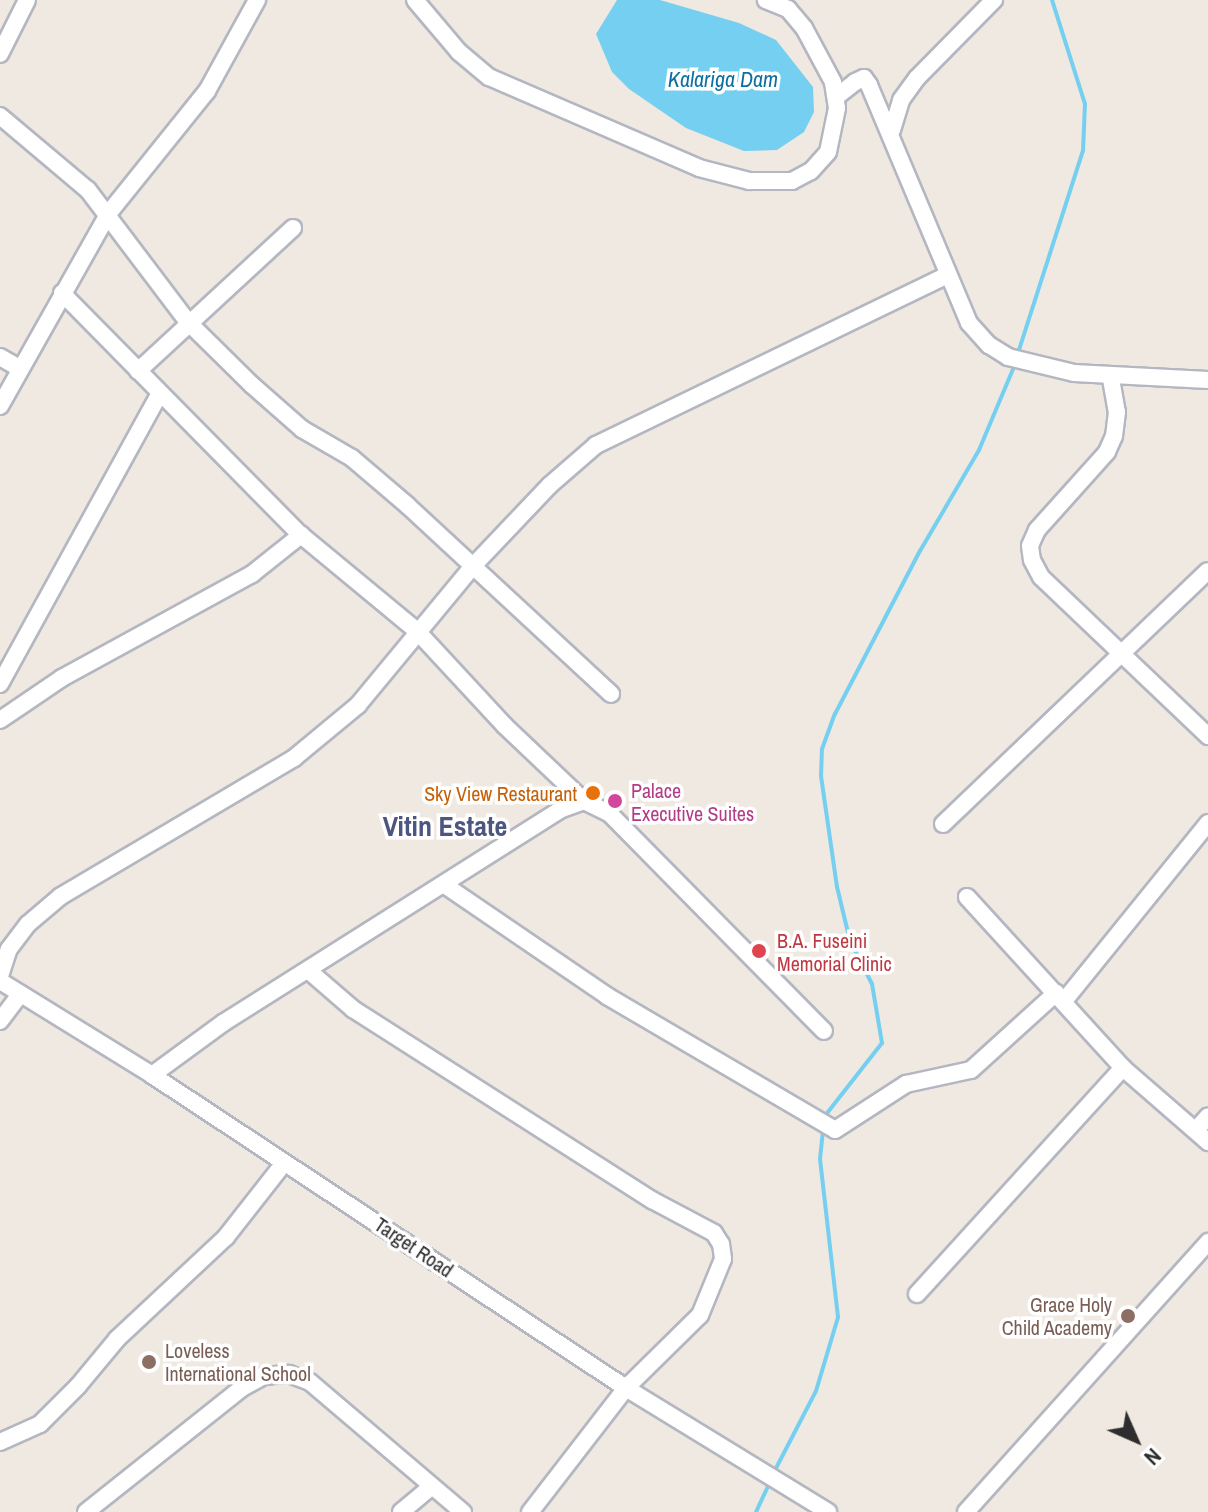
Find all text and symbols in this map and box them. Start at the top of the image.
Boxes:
water label: Kalariga Dam [668,67,778,93]
place label: Palace Executive Suites [631,778,754,825]
place label: Sky View Restaurant [424,781,577,805]
marker: Sky View Restaurant [584,784,602,802]
marker: Palace Executive Suites [606,792,624,810]
district label: Vitin Estate [383,809,507,843]
place label: B.A. Fuseini Memorial Clinic [777,928,892,975]
marker: B.A. Fuseini Memorial Clinic [748,940,770,962]
street label: Target Road [370,1212,458,1282]
place label: Grace Holy Child Academy [1001,1292,1112,1339]
marker: Grace Holy Child Academy [1119,1307,1137,1325]
place label: Loveless International School [165,1338,311,1385]
marker: Loveless International School [140,1353,158,1371]
north arrow [1096,1400,1176,1480]
text: N [1138,1442,1168,1472]

